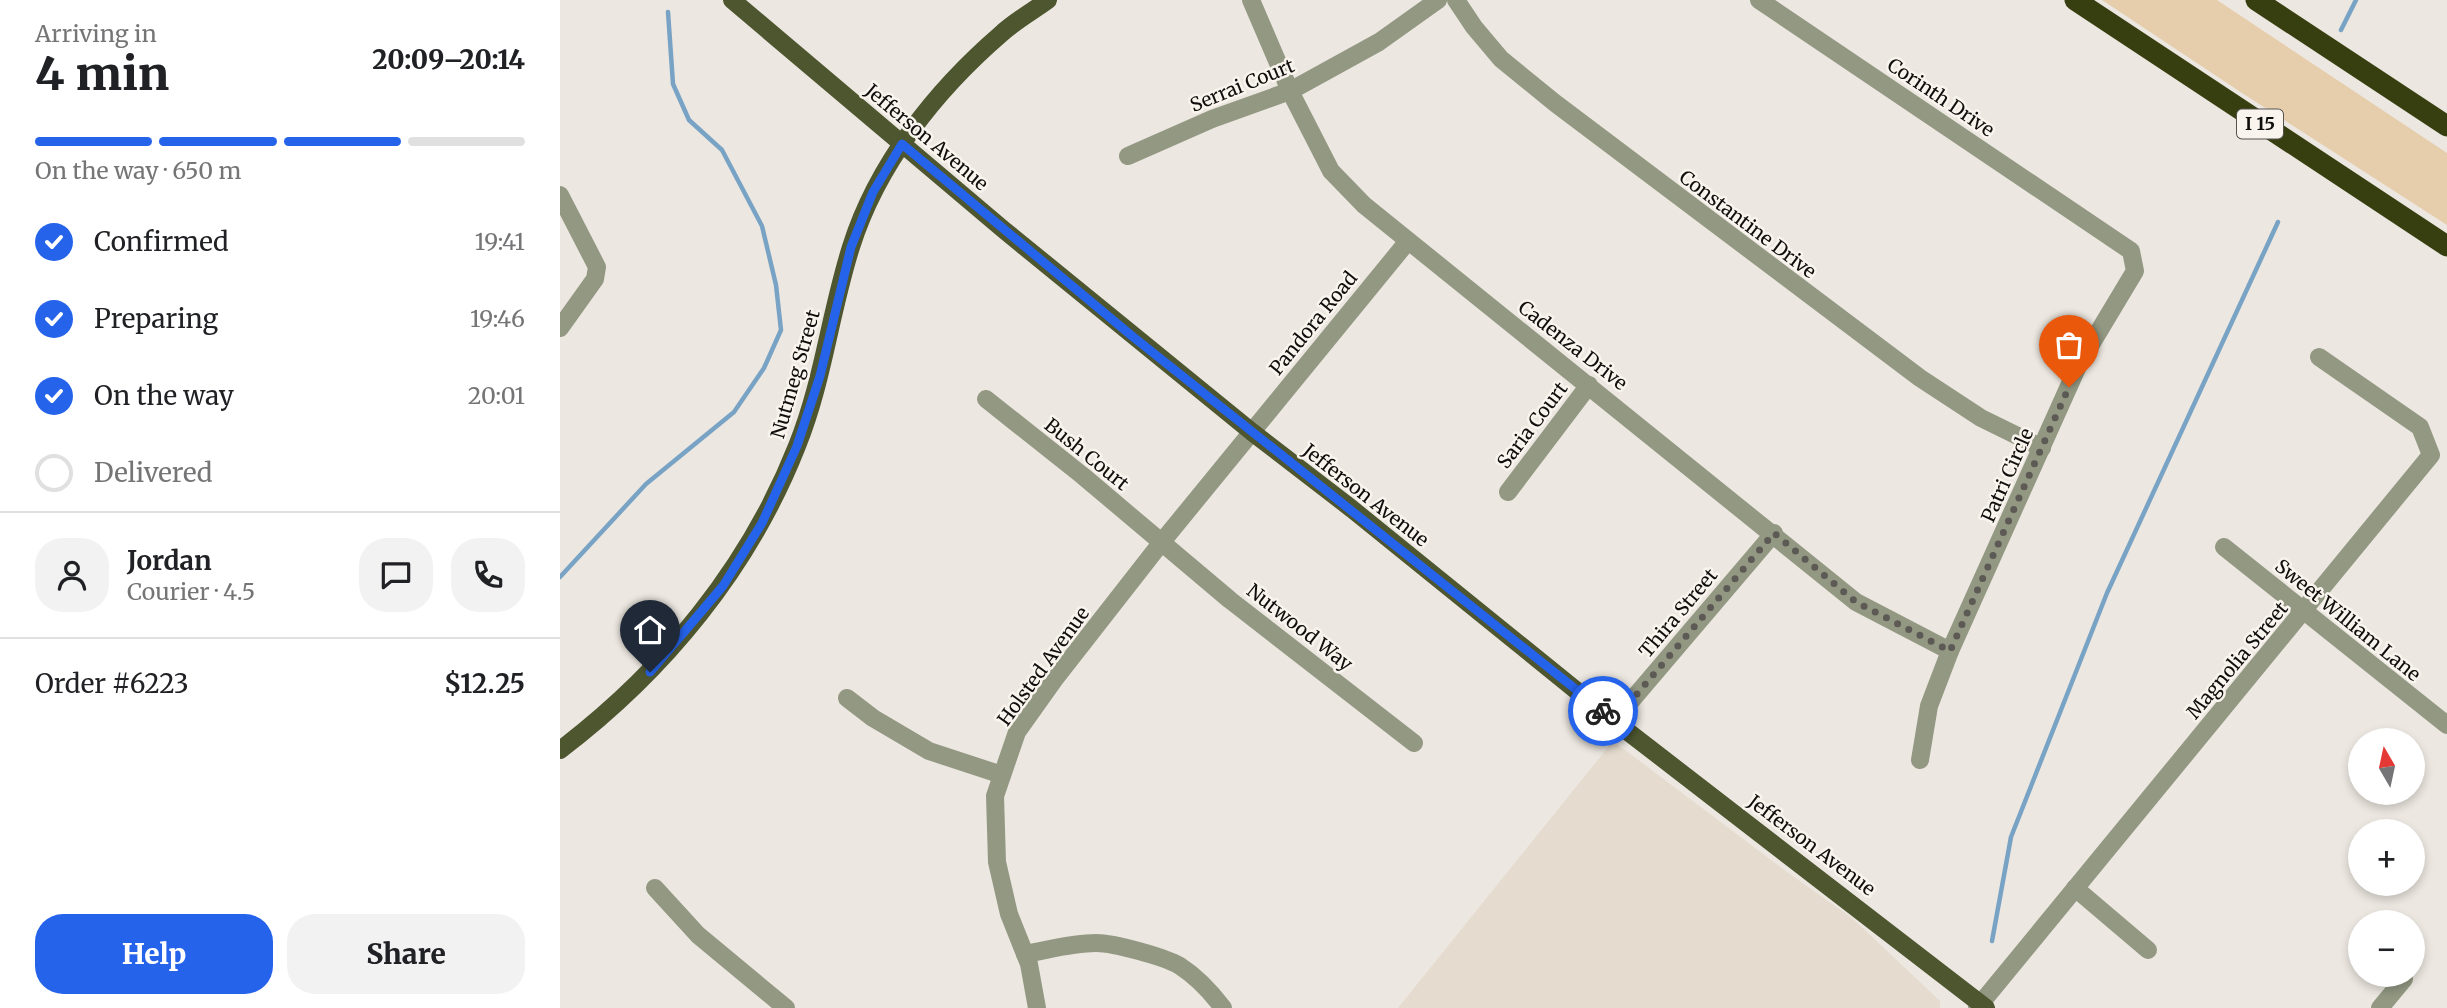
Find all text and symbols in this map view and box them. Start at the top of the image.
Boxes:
text: Arriving in [35,19,157,48]
text: 20:09–20:14 [372,43,525,76]
text: 4 min [35,45,169,103]
street label: Corinth Drive [1883,52,1999,142]
street label: Serrai Court [1186,53,1298,117]
street label: Jefferson Avenue [860,78,993,196]
road number: I 15 [2237,110,2283,139]
text: On the way · 650 m [35,156,241,185]
street label: Constantine Drive [1675,165,1821,283]
icon: check [35,223,73,261]
text: Confirmed [94,225,229,258]
text: 19:41 [475,227,525,256]
street label: Pandora Road [1264,266,1362,380]
street label: Cadenza Drive [1514,295,1632,395]
icon: check [35,300,73,338]
text: Preparing [94,302,218,335]
text: 19:46 [470,304,525,333]
street label: Nutmeg Street [765,306,825,441]
pin [2039,315,2099,387]
icon: bag [2050,326,2088,364]
street label: Saria Court [1492,376,1573,473]
icon: check [35,377,73,415]
text: On the way [94,379,234,412]
text: 20:01 [468,381,525,410]
street label: Bush Court [1040,413,1135,496]
street label: Patri Circle [1976,424,2038,526]
street label: Jefferson Avenue [1297,438,1434,552]
text: Delivered [94,456,213,489]
button: person [35,538,109,612]
button: chat [359,538,433,612]
button: phone [451,538,525,612]
text: Jordan [127,544,212,577]
street label: Sweet William Lane [2270,554,2426,686]
street label: Thira Street [1634,563,1723,663]
text: Courier · 4.5 [127,577,255,606]
street label: Nutwood Way [1242,578,1358,676]
street label: Magnolia Street [2181,596,2293,723]
pin [620,600,680,672]
street label: Holsted Avenue [992,602,1094,730]
icon: home [631,611,669,649]
text: Order #6223 [35,667,189,700]
text: $12.25 [444,667,525,700]
courier [1568,676,1638,746]
icon: bike [1584,692,1622,730]
north arrow [2348,728,2426,805]
map controls [2348,728,2425,987]
street label: Jefferson Avenue [1743,789,1880,901]
button: + [2348,819,2425,896]
button: − [2348,910,2425,987]
button: Help [35,914,273,994]
button: Share [287,914,525,994]

